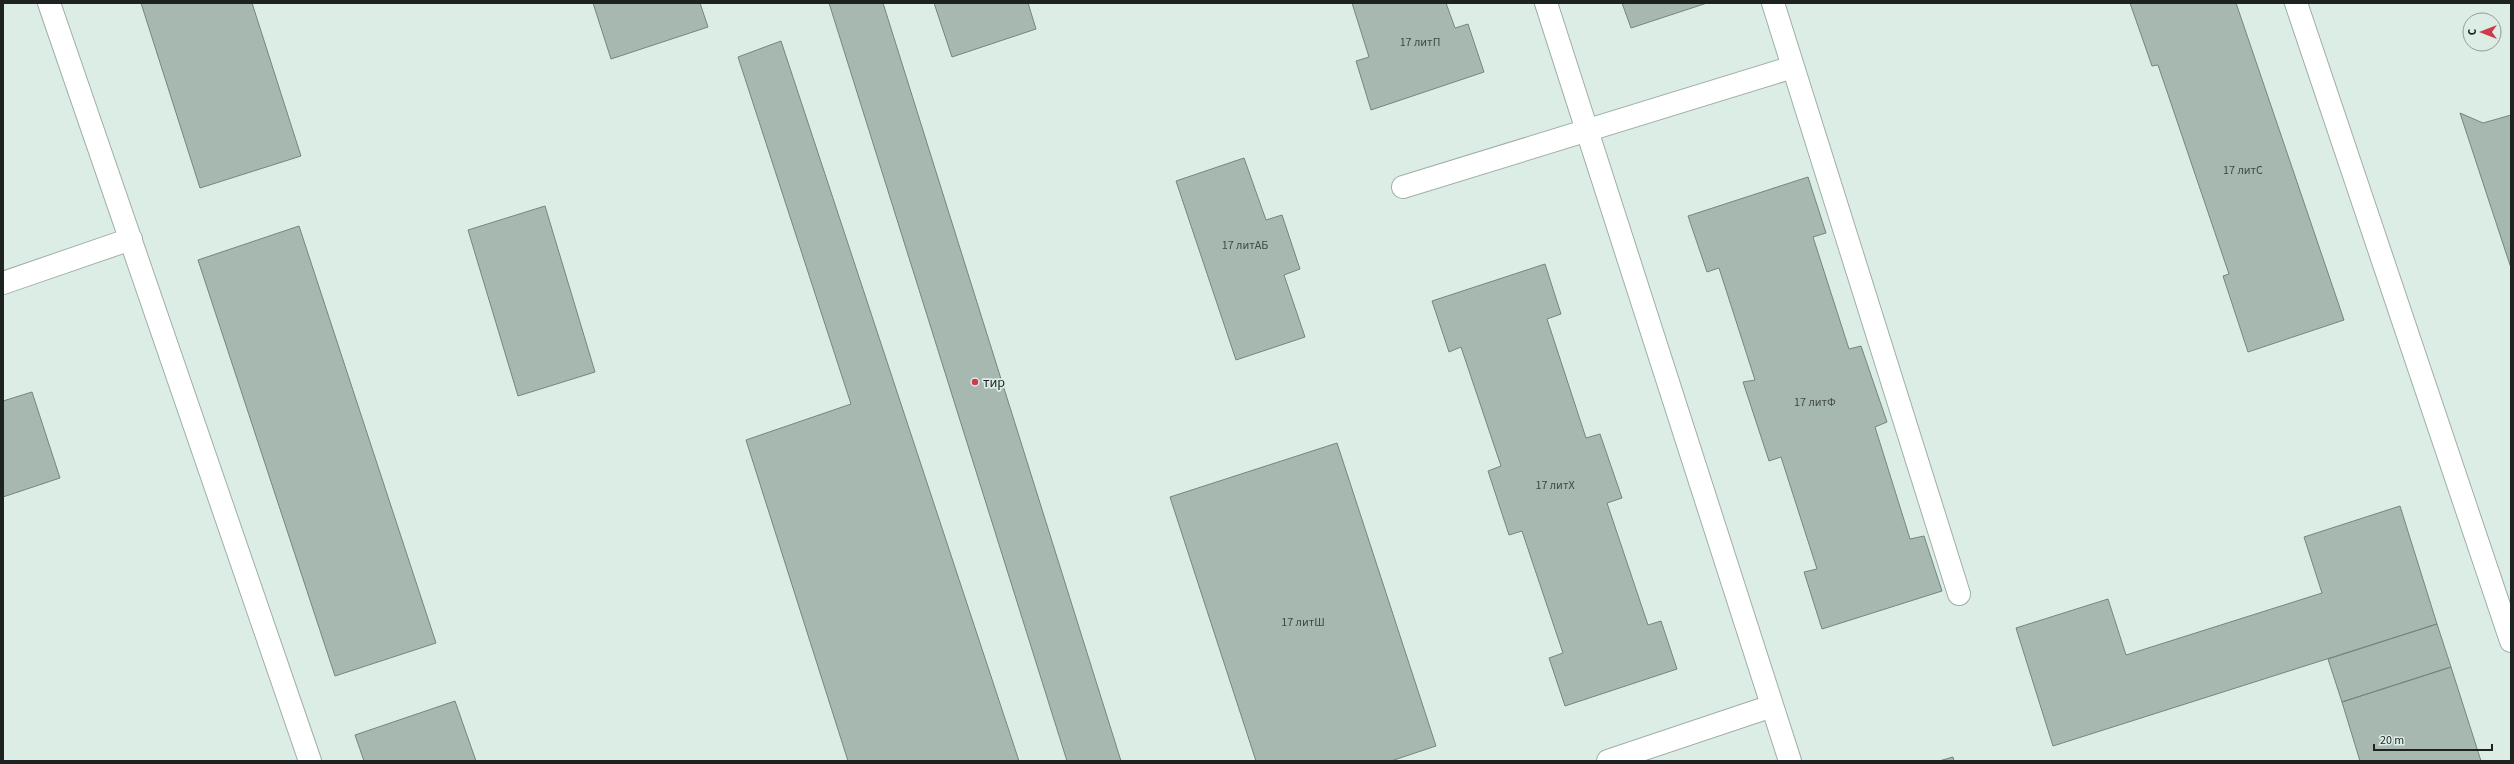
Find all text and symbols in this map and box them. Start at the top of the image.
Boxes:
north arrow [2462,12,2502,52]
text: С [2465,28,2480,35]
house number: 17 литП [1400,34,1440,51]
house number: 17 литС [2223,162,2263,179]
house number: 17 литАБ [1222,237,1268,254]
place label: тир [983,373,1005,393]
marker: тир [970,377,980,387]
house number: 17 литФ [1794,394,1836,411]
house number: 17 литХ [1535,477,1575,494]
house number: 17 литШ [1281,614,1325,631]
scale bar [2374,726,2492,752]
text: 20 m [2380,732,2404,749]

